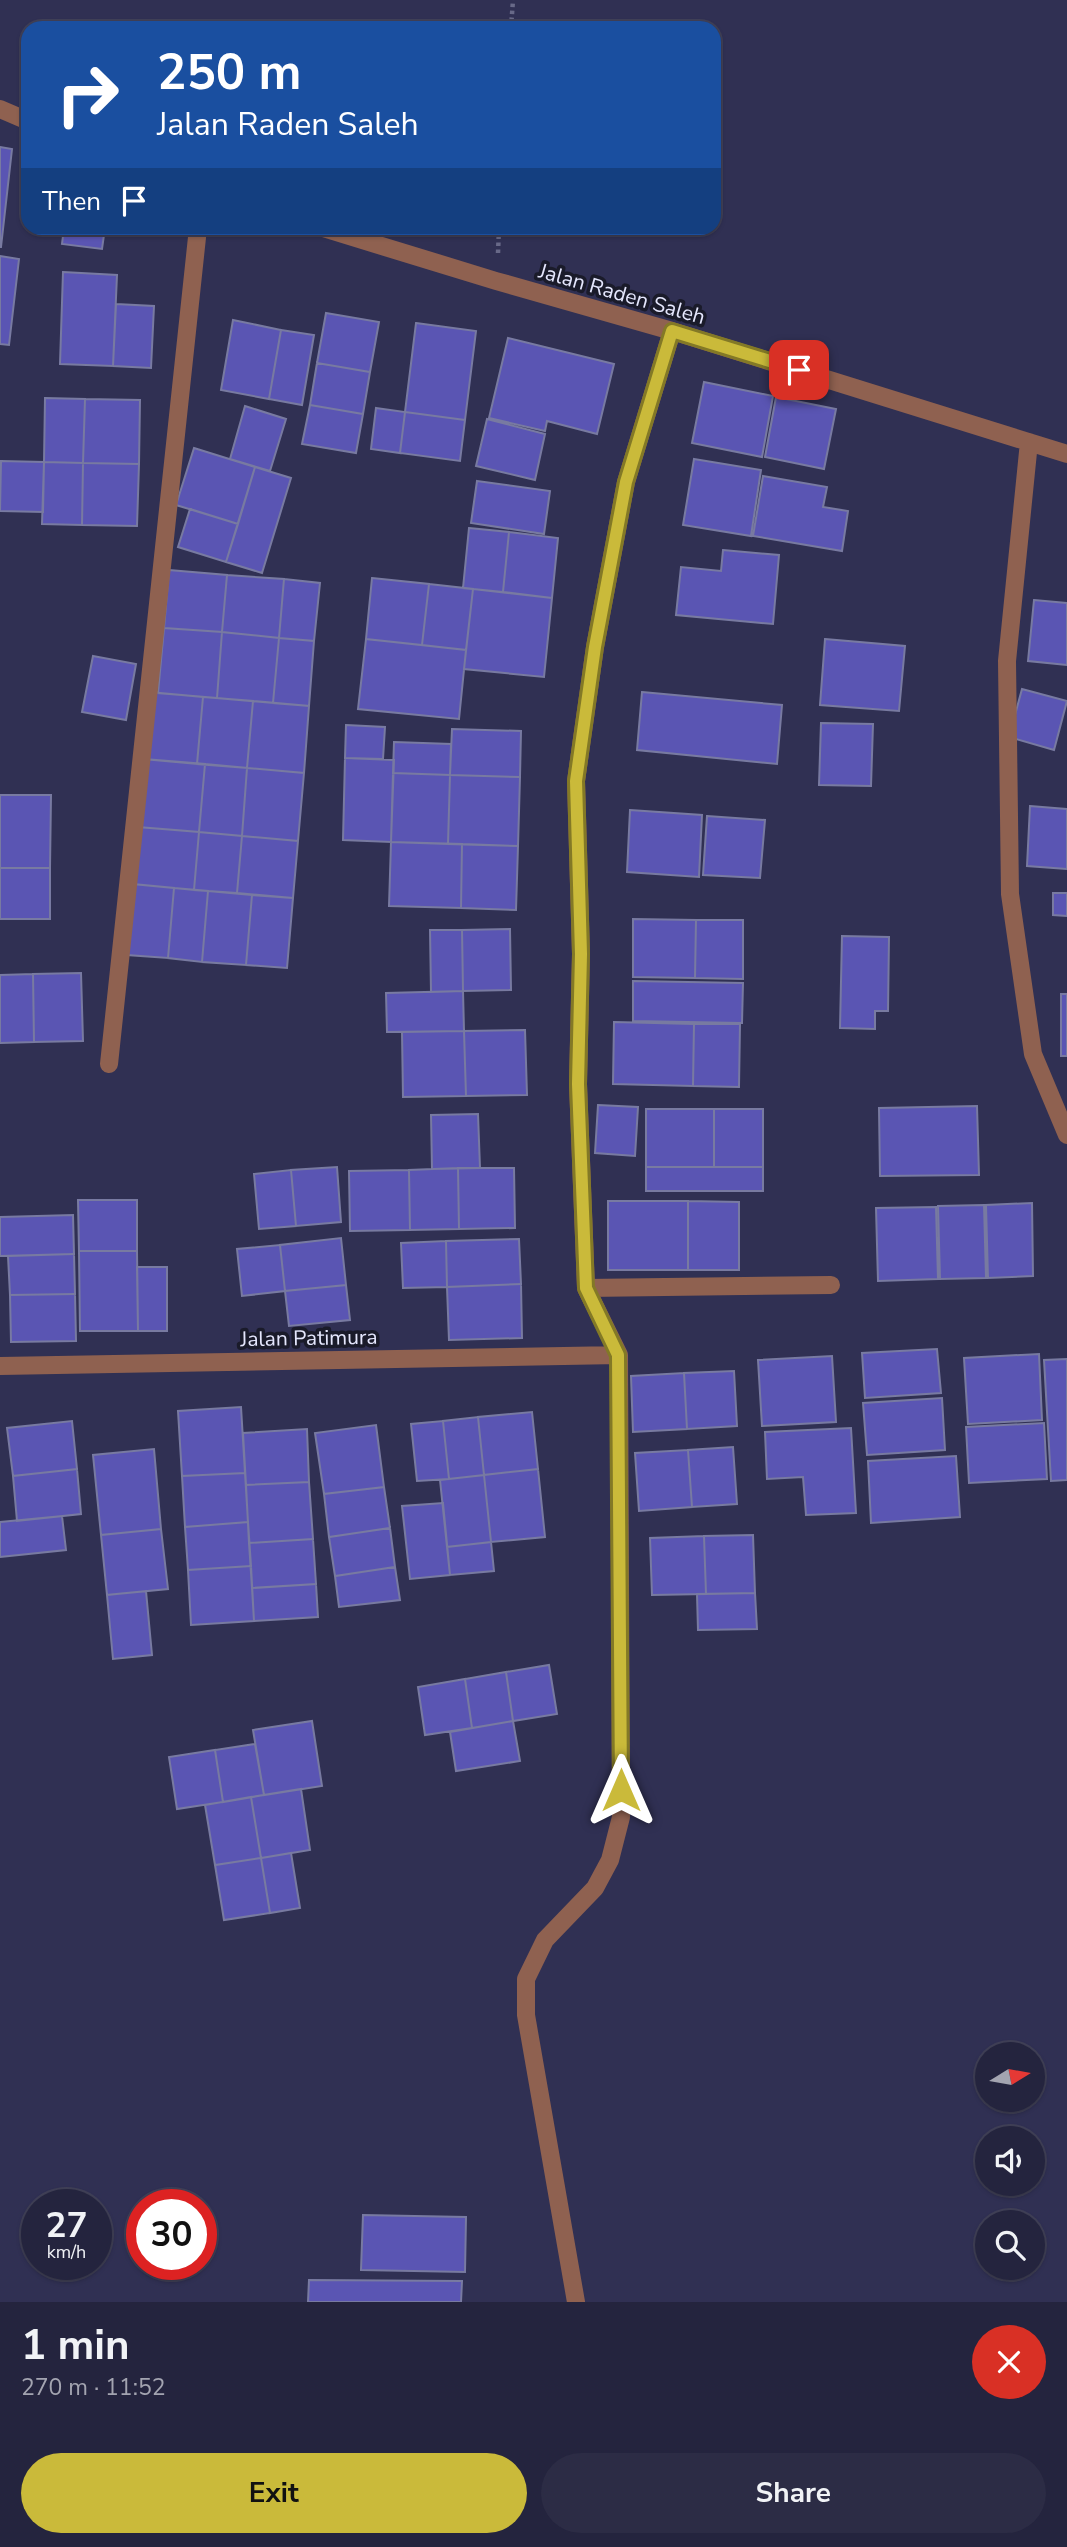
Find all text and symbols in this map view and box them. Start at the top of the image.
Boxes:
text: 250 m [157,39,301,106]
icon: right [42,49,133,140]
text: Jalan Raden Saleh [157,103,419,146]
icon: arrive [115,182,153,220]
text: Then [42,184,101,219]
street label: Jalan Raden Saleh [535,257,708,331]
pin [769,340,829,400]
icon: arrive [780,351,818,389]
street label: Jalan Patimura [239,1323,378,1353]
position arrow [584,1753,658,1827]
north arrow [975,2042,1045,2112]
map controls [975,2042,1045,2280]
button: sound [975,2126,1045,2196]
speed limit sign: 30 [126,2189,217,2280]
text: 27 [45,2202,88,2249]
button: search [975,2210,1045,2280]
text: km/h [47,2240,86,2264]
text: 1 min [21,2317,130,2374]
button: close [972,2325,1046,2399]
text: 270 m · 11:52 [21,2372,166,2403]
button: Exit [21,2453,527,2533]
button: Share [541,2453,1046,2533]

